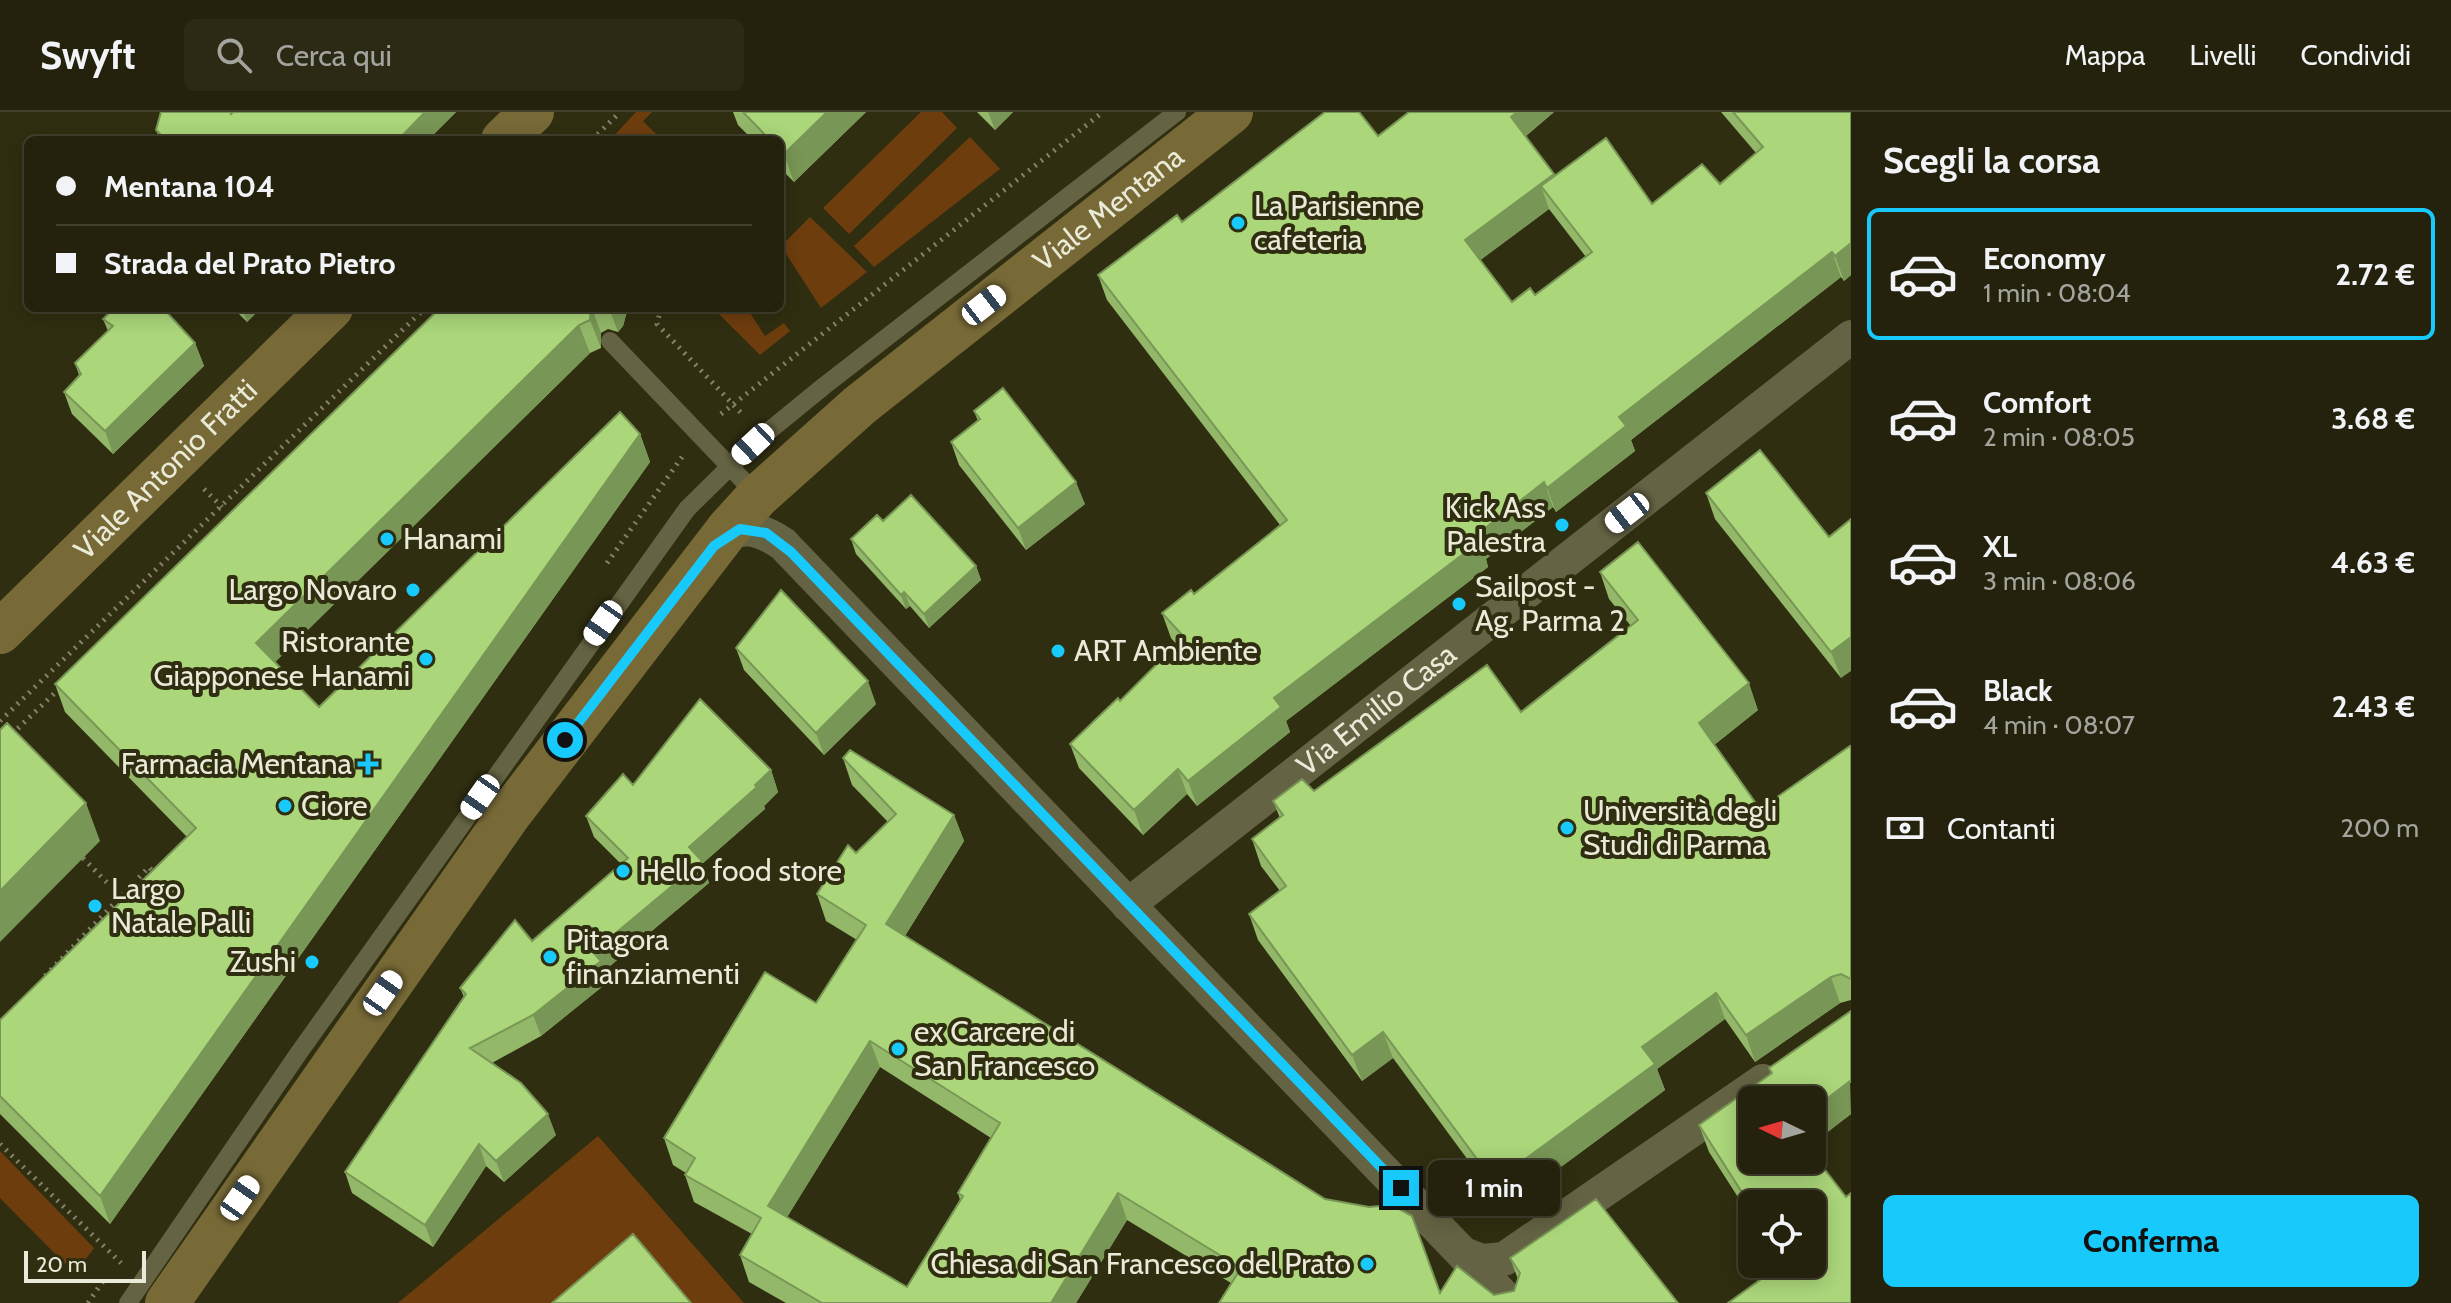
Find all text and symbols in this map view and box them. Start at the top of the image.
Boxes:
search box [184,19,744,91]
text: Swyft [40,32,136,79]
icon: search [212,33,256,77]
text: Cerca qui [276,37,392,74]
text: Mappa [2065,38,2145,72]
text: Livelli [2189,38,2256,72]
text: Condividi [2300,38,2411,72]
street label: Viale Mentana [1026,137,1191,279]
text: Scegli la corsa [1883,138,2100,182]
text: Mentana 104 [104,168,275,205]
place label: La Parisienne cafeteria [1254,187,1420,258]
marker: La Parisienne cafeteria [1229,214,1247,232]
icon: car [1887,238,1959,310]
text: Economy [1983,240,2106,277]
text: Strada del Prato Pietro [104,245,396,282]
text: 2.72 € [2335,256,2415,293]
text: 1 min · 08:04 [1983,277,2131,309]
car [958,281,1010,329]
street label: Viale Antonio Fratti [66,372,265,567]
icon: car [1887,382,1959,454]
text: Comfort [1983,384,2091,421]
text: 3.68 € [2331,400,2415,437]
car [727,419,779,469]
text: 2 min · 08:05 [1983,421,2135,453]
place label: Kick Ass Palestra [1445,489,1547,560]
car [1601,489,1653,537]
marker: Kick Ass Palestra [1553,516,1571,534]
place label: Hanami [403,520,502,557]
icon: car [1887,526,1959,598]
text: XL [1983,528,2017,565]
marker: Hanami [378,530,396,548]
text: 4.63 € [2331,544,2415,581]
text: 3 min · 08:06 [1983,565,2136,597]
place label: Sailpost - Ag. Parma 2 [1475,568,1625,639]
place label: Largo Novaro [229,571,397,608]
marker: Largo Novaro [404,581,422,599]
marker: Sailpost - Ag. Parma 2 [1450,595,1468,613]
car [579,596,627,650]
place label: Ristorante Giapponese Hanami [154,623,410,694]
place label: ART Ambiente [1074,632,1258,669]
street label: Via Emilio Casa [1289,635,1464,783]
marker: ART Ambiente [1049,642,1067,660]
marker: Ristorante Giapponese Hanami [417,650,435,668]
icon: car [1887,670,1959,742]
text: Black [1983,672,2053,709]
text: 2.43 € [2332,688,2415,725]
text: 4 min · 08:07 [1983,709,2135,741]
route start [547,722,583,758]
place label: Farmacia Mentana [121,745,353,782]
marker: Farmacia Mentana [359,755,377,773]
car [456,770,504,824]
place label: Ciore [301,787,368,824]
place label: Università degli Studi di Parma [1583,792,1777,863]
marker: Ciore [276,797,294,815]
icon: cash [1883,806,1927,850]
text: Contanti [1947,810,2056,847]
text: 200 m [2340,812,2419,844]
marker: Università degli Studi di Parma [1558,819,1576,837]
place label: Hello food store [639,852,842,889]
marker: Hello food store [614,862,632,880]
place label: Largo Natale Palli [111,870,251,941]
marker: Largo Natale Palli [86,897,104,915]
place label: Pitagora finanziamenti [566,921,740,992]
place label: Zushi [230,943,296,980]
marker: Pitagora finanziamenti [541,948,559,966]
marker: Zushi [303,953,321,971]
car [359,966,407,1020]
place label: ex Carcere di San Francesco [914,1013,1095,1084]
marker: ex Carcere di San Francesco [889,1040,907,1058]
north arrow [1738,1086,1826,1174]
map controls [1738,1086,1826,1278]
callout: 1 min [1429,1160,1561,1216]
route end [1383,1170,1419,1206]
car [216,1171,264,1225]
text: 1 min [1465,1172,1523,1204]
button: locate [1738,1190,1826,1278]
button: Conferma [1883,1195,2419,1287]
place label: Chiesa di San Francesco del Prato [931,1245,1351,1282]
scale bar [24,1247,146,1283]
text: 20 m [36,1251,87,1278]
marker: Chiesa di San Francesco del Prato [1358,1255,1376,1273]

